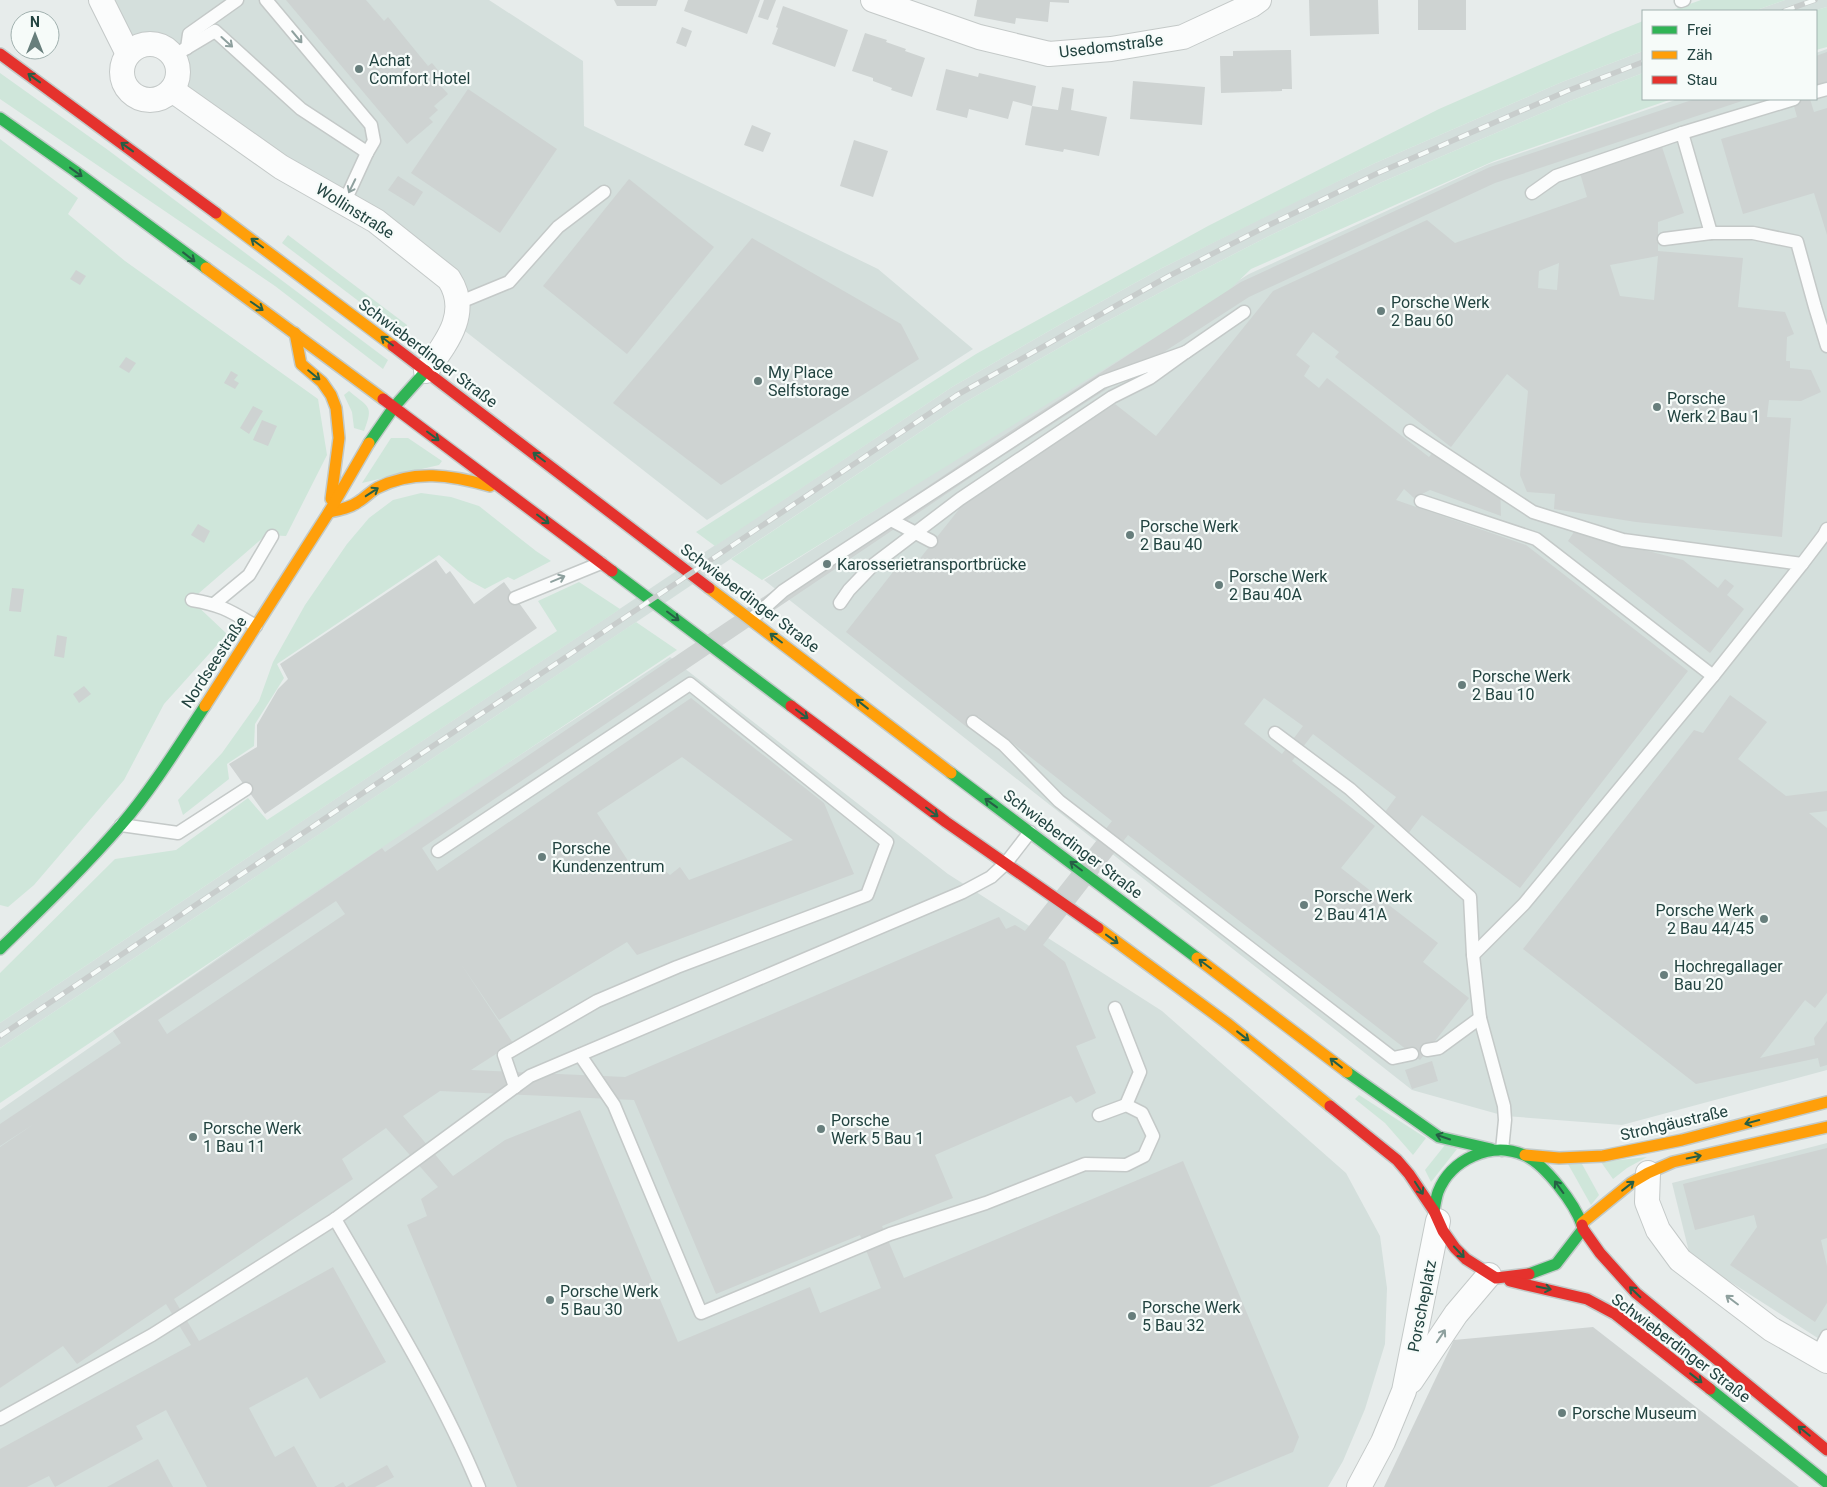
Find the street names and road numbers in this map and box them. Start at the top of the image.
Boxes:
street label: Usedomstraße [1058,30,1164,62]
street label: Wollinstraße [312,179,398,243]
street label: Schwieberdinger Straße [355,295,501,411]
street label: Schwieberdinger Straße [677,540,823,656]
street label: Nordseestraße [177,613,251,711]
street label: Schwieberdinger Straße [1000,786,1146,902]
street label: Strohgäustraße [1618,1101,1730,1145]
street label: Porscheplatz [1404,1258,1440,1354]
street label: Schwieberdinger Straße [1608,1290,1754,1406]

